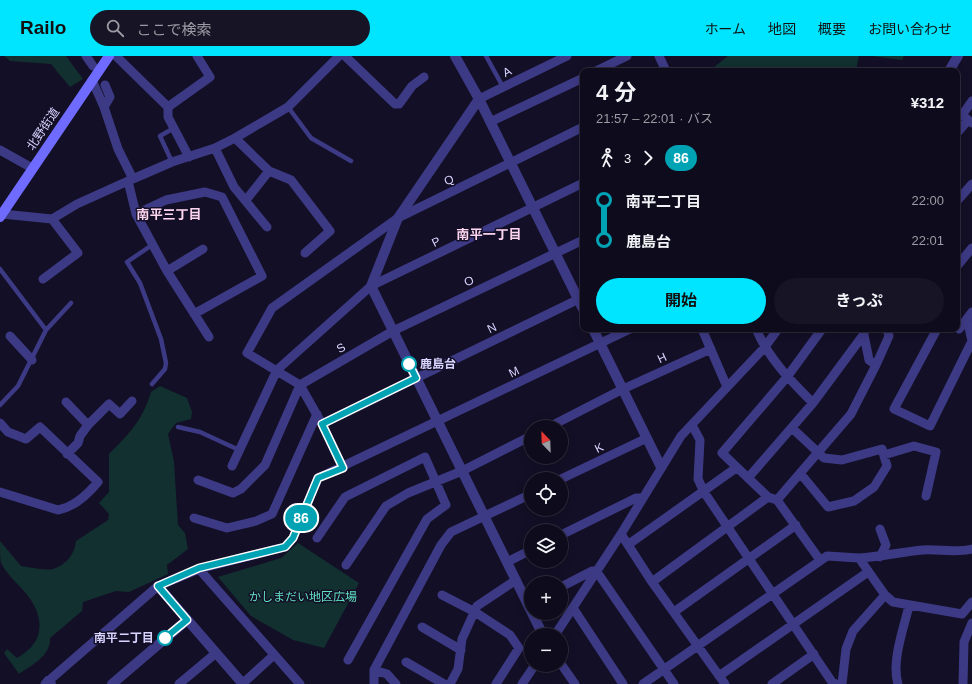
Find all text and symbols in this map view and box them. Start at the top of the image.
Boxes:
search box [90,10,370,46]
text: Railo [20,17,66,38]
icon: search [104,17,126,39]
text: ここで検索 [136,21,211,38]
text: ホーム [704,21,746,37]
text: 地図 [768,21,796,37]
text: 概要 [818,21,846,37]
text: お問い合わせ [868,21,952,37]
street label: A [500,64,514,80]
text: 4 分 [596,80,636,105]
text: ¥312 [911,94,944,111]
street label: 北野街道 [24,105,62,153]
text: 21:57 – 22:01 · バス [596,111,713,126]
icon: walk [596,147,618,169]
icon: forward [637,147,659,169]
text: 86 [673,150,689,166]
text: 3 [624,151,631,166]
street label: Q [442,172,456,188]
text: 南平二丁目 [626,193,701,210]
text: 22:00 [911,193,944,208]
district label: 南平三丁目 [136,207,202,222]
district label: 南平一丁目 [456,227,522,242]
text: 鹿島台 [626,233,671,250]
text: 22:01 [911,233,944,248]
street label: P [429,234,443,250]
street label: O [462,273,476,289]
button: 開始 [596,278,766,324]
button: きっぷ [774,278,944,324]
street label: N [485,320,499,336]
street label: S [334,340,348,356]
street label: H [655,350,669,366]
marker: 鹿島台 [401,356,417,372]
place label: 鹿島台 [420,357,456,371]
street label: M [506,364,522,380]
north arrow [524,420,568,464]
map controls [524,420,568,672]
street label: K [592,440,606,456]
button: locate [524,472,568,516]
line badge: 86 [283,505,319,531]
text: 86 [293,510,309,526]
button: layers [524,524,568,568]
button: + [524,576,568,620]
park label: かしまだい地区広場 [249,590,357,604]
button: − [524,628,568,672]
marker: 南平二丁目 [157,630,173,646]
place label: 南平二丁目 [94,631,154,645]

